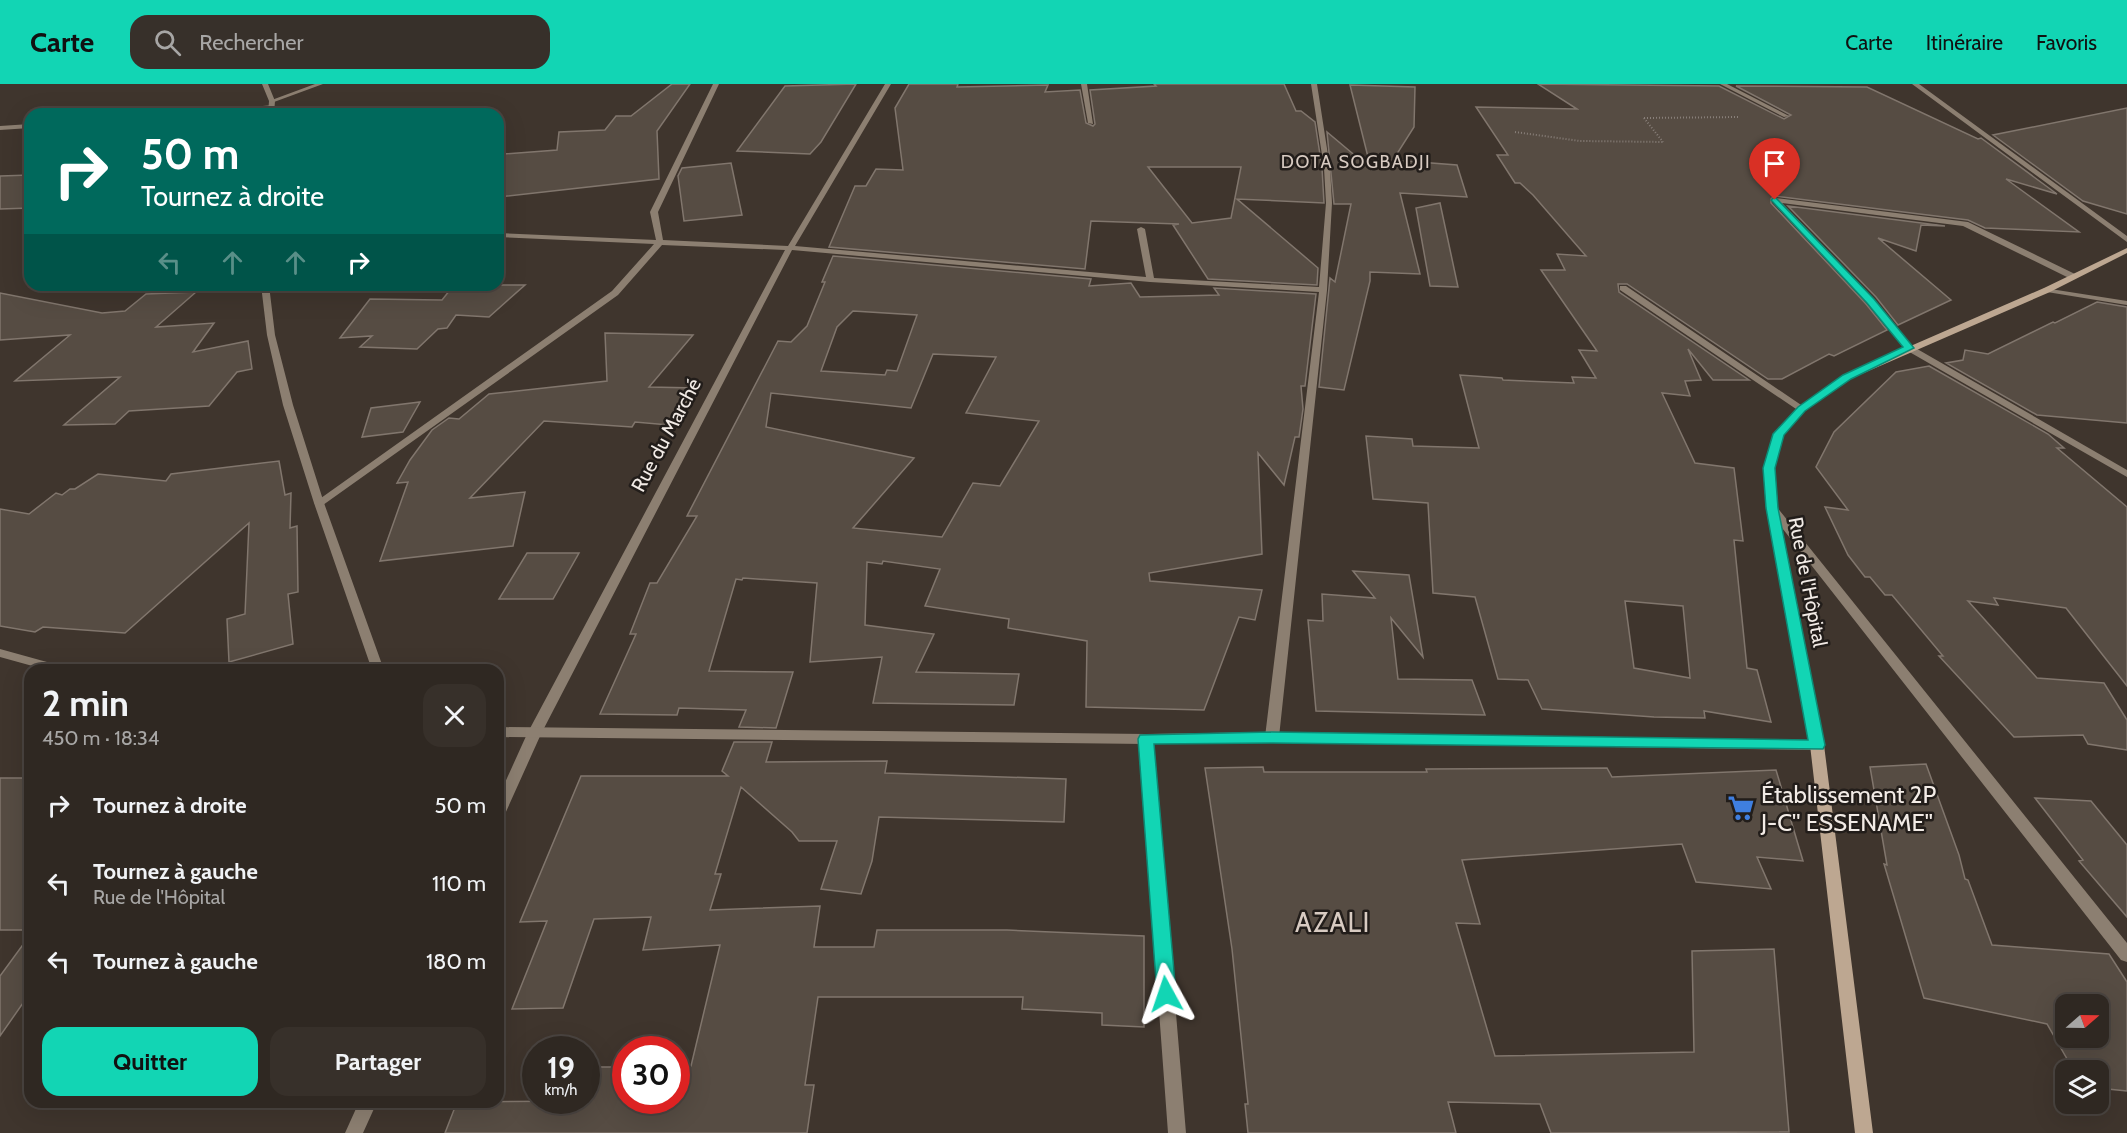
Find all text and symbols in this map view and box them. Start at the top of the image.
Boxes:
search box [130,15,550,69]
text: Carte [30,25,94,59]
icon: search [151,26,184,59]
text: Rechercher [199,29,303,56]
text: Carte [1845,30,1893,55]
text: Itinéraire [1926,30,2003,55]
text: Favoris [2036,30,2097,55]
text: 50 m [141,128,239,180]
icon: right [42,132,120,210]
pin [1749,138,1800,200]
icon: arrive [1758,147,1791,180]
district label: DOTA SOGBADJI [1281,151,1431,173]
text: Tournez à droite [141,180,324,213]
icon: left [153,246,186,279]
icon: ahead [216,246,249,279]
icon: ahead [279,246,312,279]
icon: right [342,246,375,279]
street label: Rue du Marché [626,374,706,496]
street label: Rue de l'Hôpital [1784,515,1832,649]
text: 2 min [42,681,129,725]
button: close [423,684,486,747]
text: 450 m · 18:34 [42,726,159,750]
place label: Établissement 2P J-C'' ESSENAME'' [1760,780,1936,837]
icon: right [42,789,75,822]
text: Tournez à droite [93,792,247,819]
text: 50 m [434,792,486,819]
supermarket icon: Établissement 2P J-C'' ESSENAME'' [1726,793,1756,823]
text: Tournez à gauche [93,858,258,885]
icon: left [42,867,75,900]
text: 110 m [432,870,486,897]
text: Rue de l'Hôpital [93,885,225,909]
district label: AZALI [1295,906,1371,939]
icon: left [42,945,75,978]
text: Tournez à gauche [93,948,258,975]
text: 180 m [426,948,486,975]
position arrow [1134,962,1198,1026]
north arrow [2055,994,2109,1048]
map controls [2055,994,2109,1114]
button: Quitter [42,1027,258,1096]
button: Partager [270,1027,486,1096]
speed limit sign: 30 [612,1036,690,1114]
text: 19 [547,1049,575,1086]
button: layers [2055,1060,2109,1114]
text: km/h [545,1081,577,1099]

